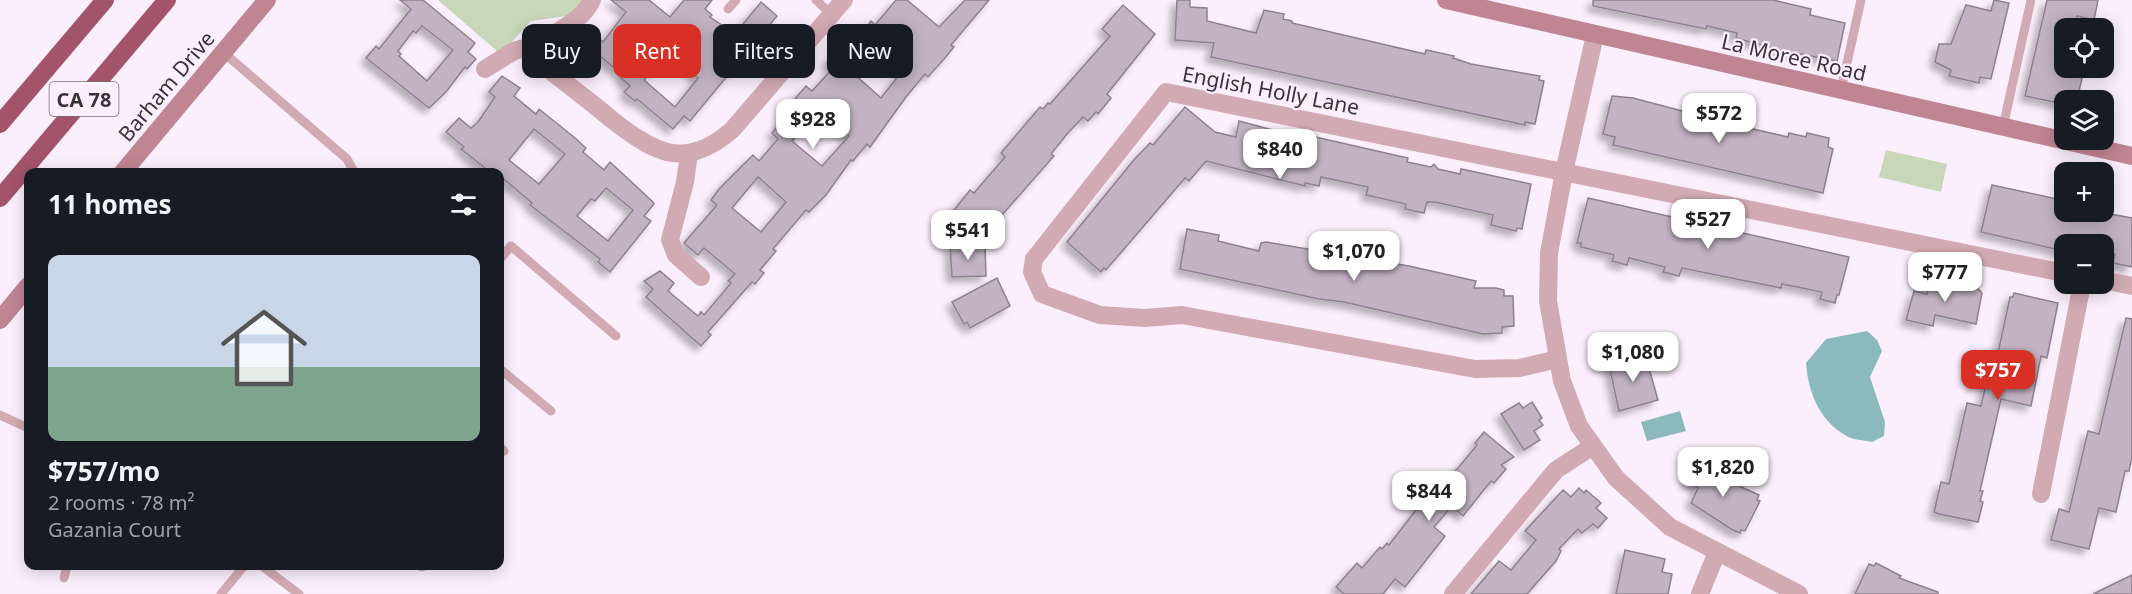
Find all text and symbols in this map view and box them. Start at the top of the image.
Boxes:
map controls [2054,18,2114,294]
button: locate [2054,18,2114,78]
chip: Buy [522,24,601,78]
chip: Rent [613,24,701,78]
chip: Filters [713,24,815,78]
chip: New [827,24,913,78]
street label: Barham Drive [112,25,220,147]
street label: La Moree Road [1719,27,1869,87]
street label: English Holly Lane [1180,59,1362,121]
road number: CA 78 [50,82,118,116]
button: layers [2054,90,2114,150]
pin: $572 [1683,93,1755,144]
pin: $928 [777,99,849,150]
text: $572 [1696,99,1742,126]
text: $928 [790,105,836,132]
pin: $840 [1244,129,1316,180]
text: $840 [1257,135,1303,162]
button: + [2054,162,2114,222]
text: 11 homes [48,186,172,222]
icon: filters [447,188,480,221]
pin: $527 [1672,199,1744,250]
text: $527 [1685,205,1731,232]
pin: $541 [932,210,1004,261]
text: $541 [945,216,991,243]
pin: $1,070 [1305,231,1403,282]
button: − [2054,234,2114,294]
text: $1,070 [1323,237,1385,264]
pin: $777 [1909,252,1981,303]
text: $777 [1922,258,1968,285]
icon: home [210,294,318,402]
pin: $1,080 [1584,332,1682,383]
text: $1,080 [1602,338,1664,365]
pin: $757 [1962,350,2034,401]
text: $757 [1975,356,2021,383]
pin: $1,820 [1674,447,1772,498]
text: $757/mo [48,453,160,489]
text: $1,820 [1692,453,1754,480]
pin: $844 [1393,471,1465,522]
text: $844 [1406,477,1452,504]
text: 2 rooms · 78 m² [48,489,195,516]
text: Gazania Court [48,516,181,543]

